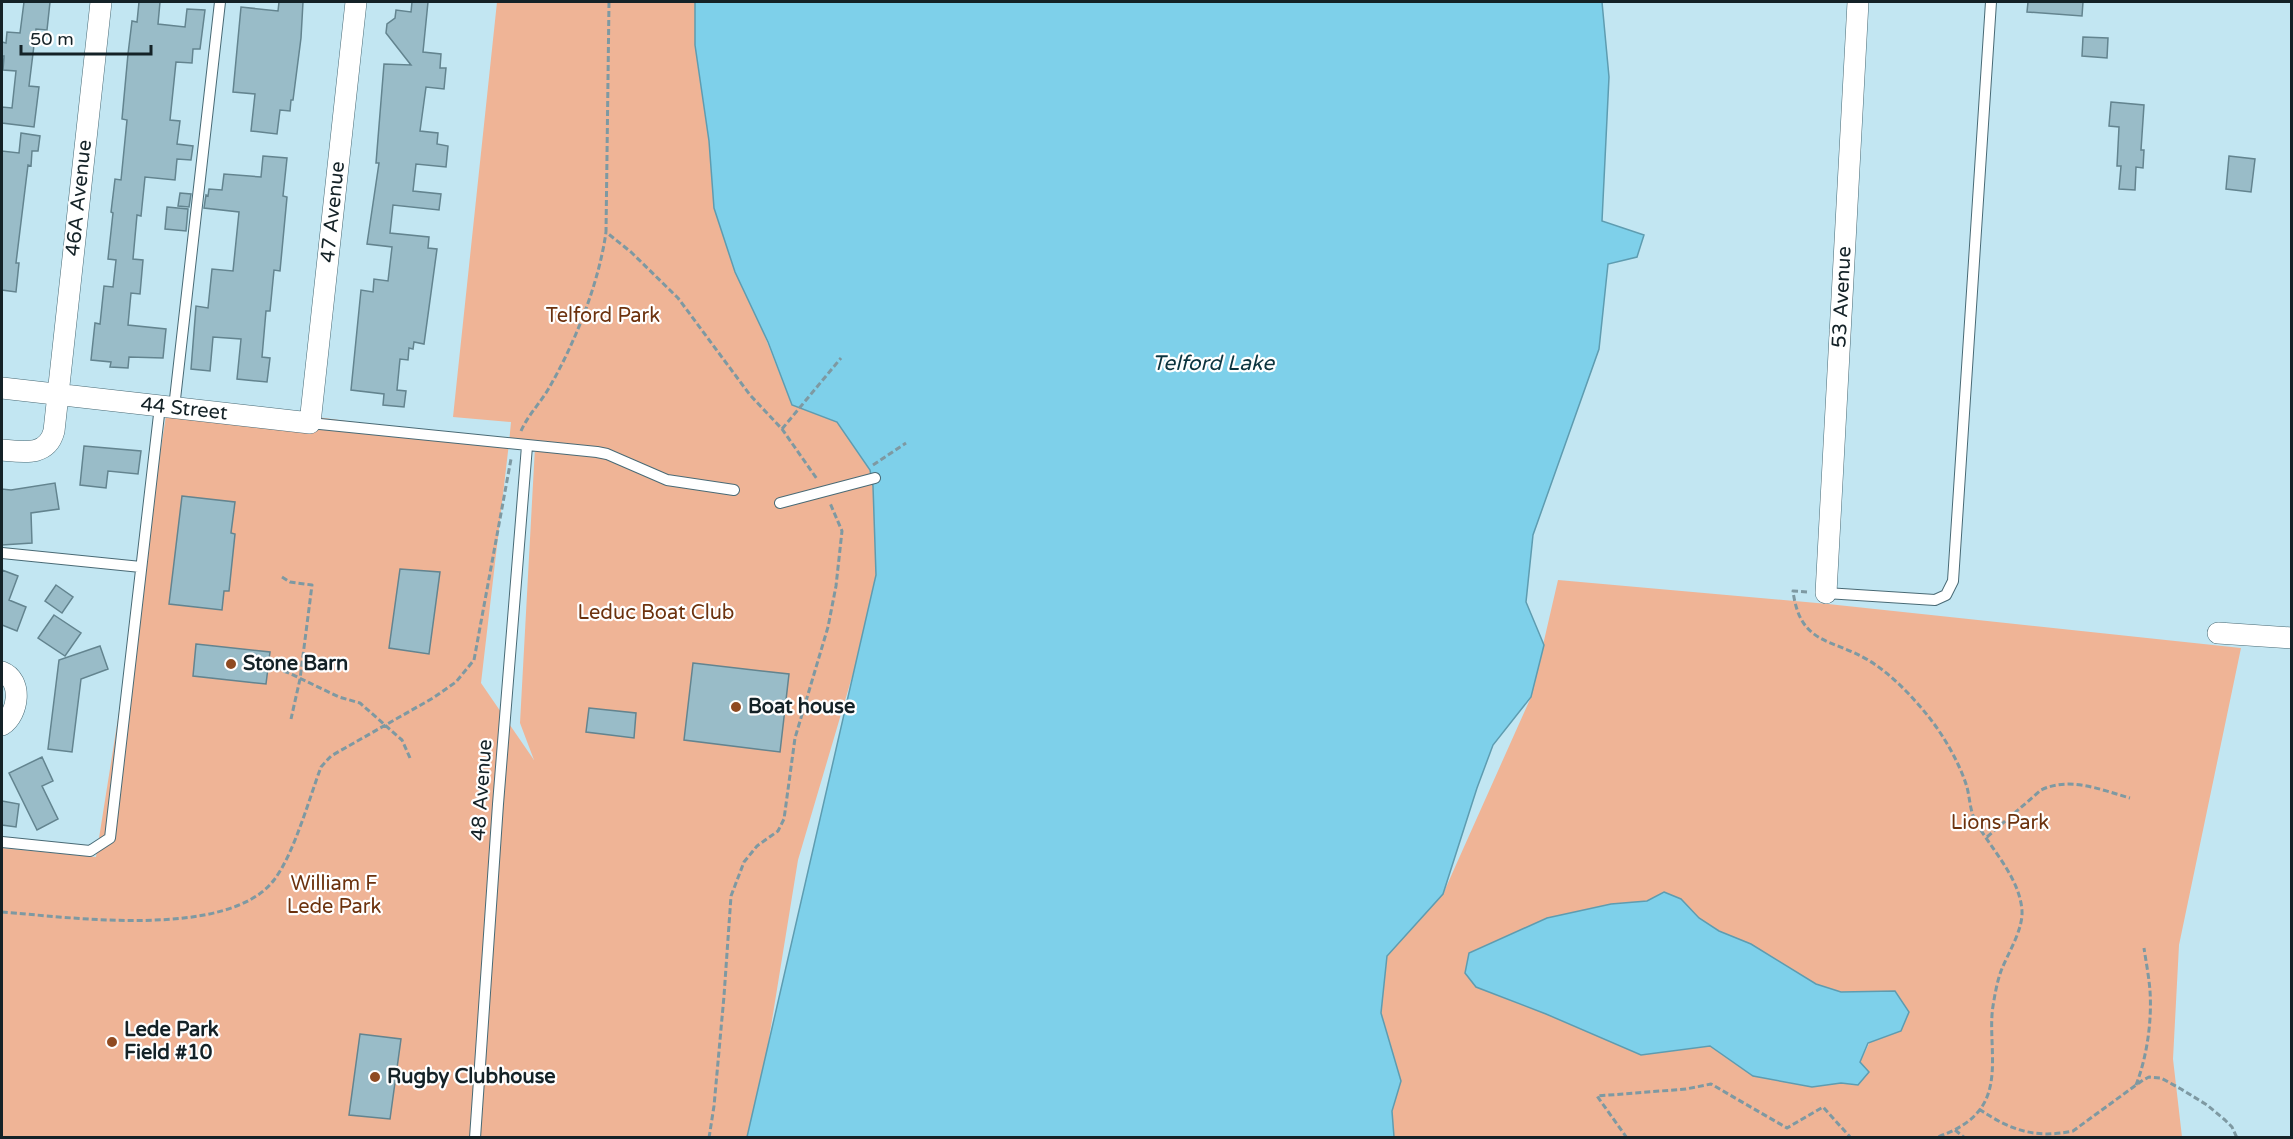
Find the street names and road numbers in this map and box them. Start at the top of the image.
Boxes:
street label: 46A Avenue [61,139,97,257]
street label: 47 Avenue [316,160,350,264]
street label: 53 Avenue [1827,245,1857,349]
street label: 44 Street [139,392,229,426]
street label: 48 Avenue [466,738,498,842]

